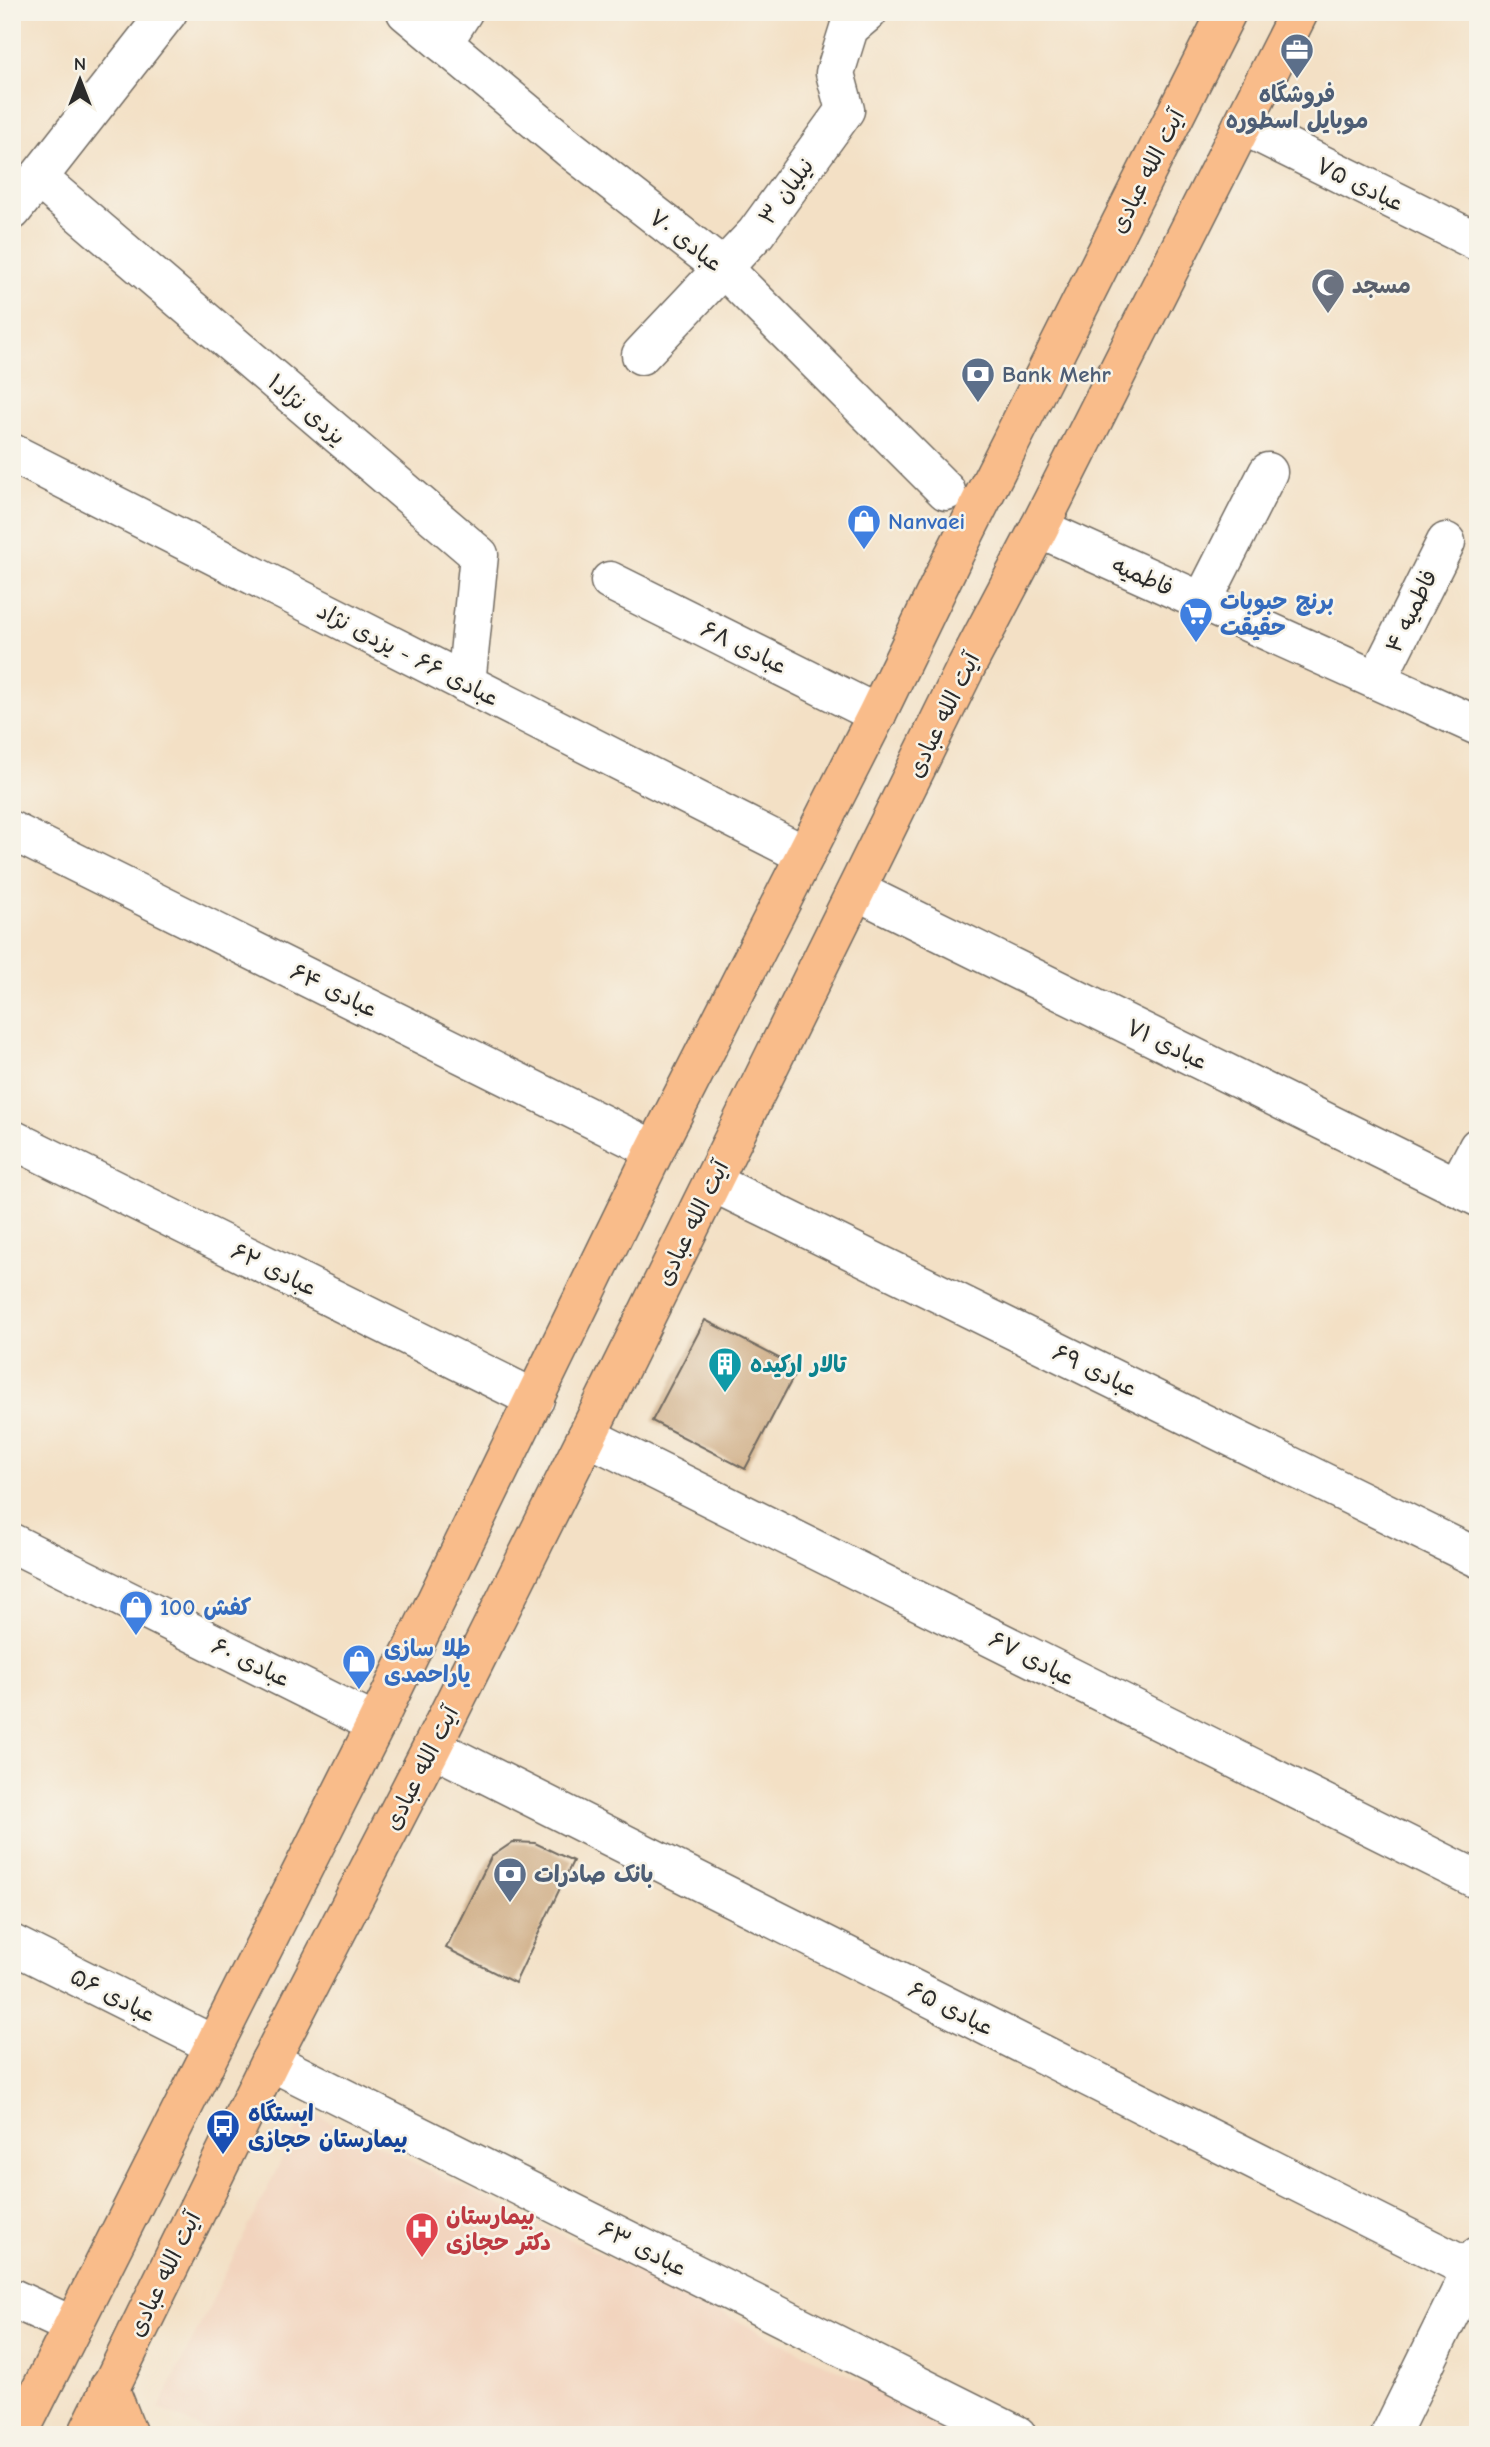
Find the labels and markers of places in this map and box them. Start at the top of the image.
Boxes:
office icon: فروشگاه موبایل اسطوره [1278,31,1316,80]
place label: فروشگاه موبایل اسطوره [1226,80,1368,135]
mosque icon: مسجد [1309,266,1347,315]
place label: مسجد [1352,272,1411,299]
bank icon: Bank Mehr [959,355,997,404]
place label: Bank Mehr [1002,361,1112,388]
shop icon: Nanvaei [845,502,883,551]
place label: Nanvaei [888,508,965,535]
place label: برنج حبوبات حقیقت [1220,588,1334,641]
supermarket icon: برنج حبوبات حقیقت [1177,595,1215,644]
building icon: تالار ارکیده [706,1345,744,1394]
place label: تالار ارکیده [750,1351,847,1378]
shop icon: کفش 100 [117,1588,155,1637]
place label: کفش 100 [160,1594,252,1621]
place label: طلا سازی یاراحمدی [384,1635,471,1688]
shop icon: طلا سازی یاراحمدی [340,1642,378,1691]
bank icon: بانک صادرات [491,1855,529,1904]
place label: بانک صادرات [534,1861,654,1888]
place label: ایستگاه بیمارستان حجازی [248,2099,408,2153]
bus stop icon: ایستگاه بیمارستان حجازی [204,2107,242,2156]
place label: بیمارستان دکتر حجازی [446,2203,551,2256]
hospital icon: بیمارستان دکتر حجازی [403,2210,441,2259]

